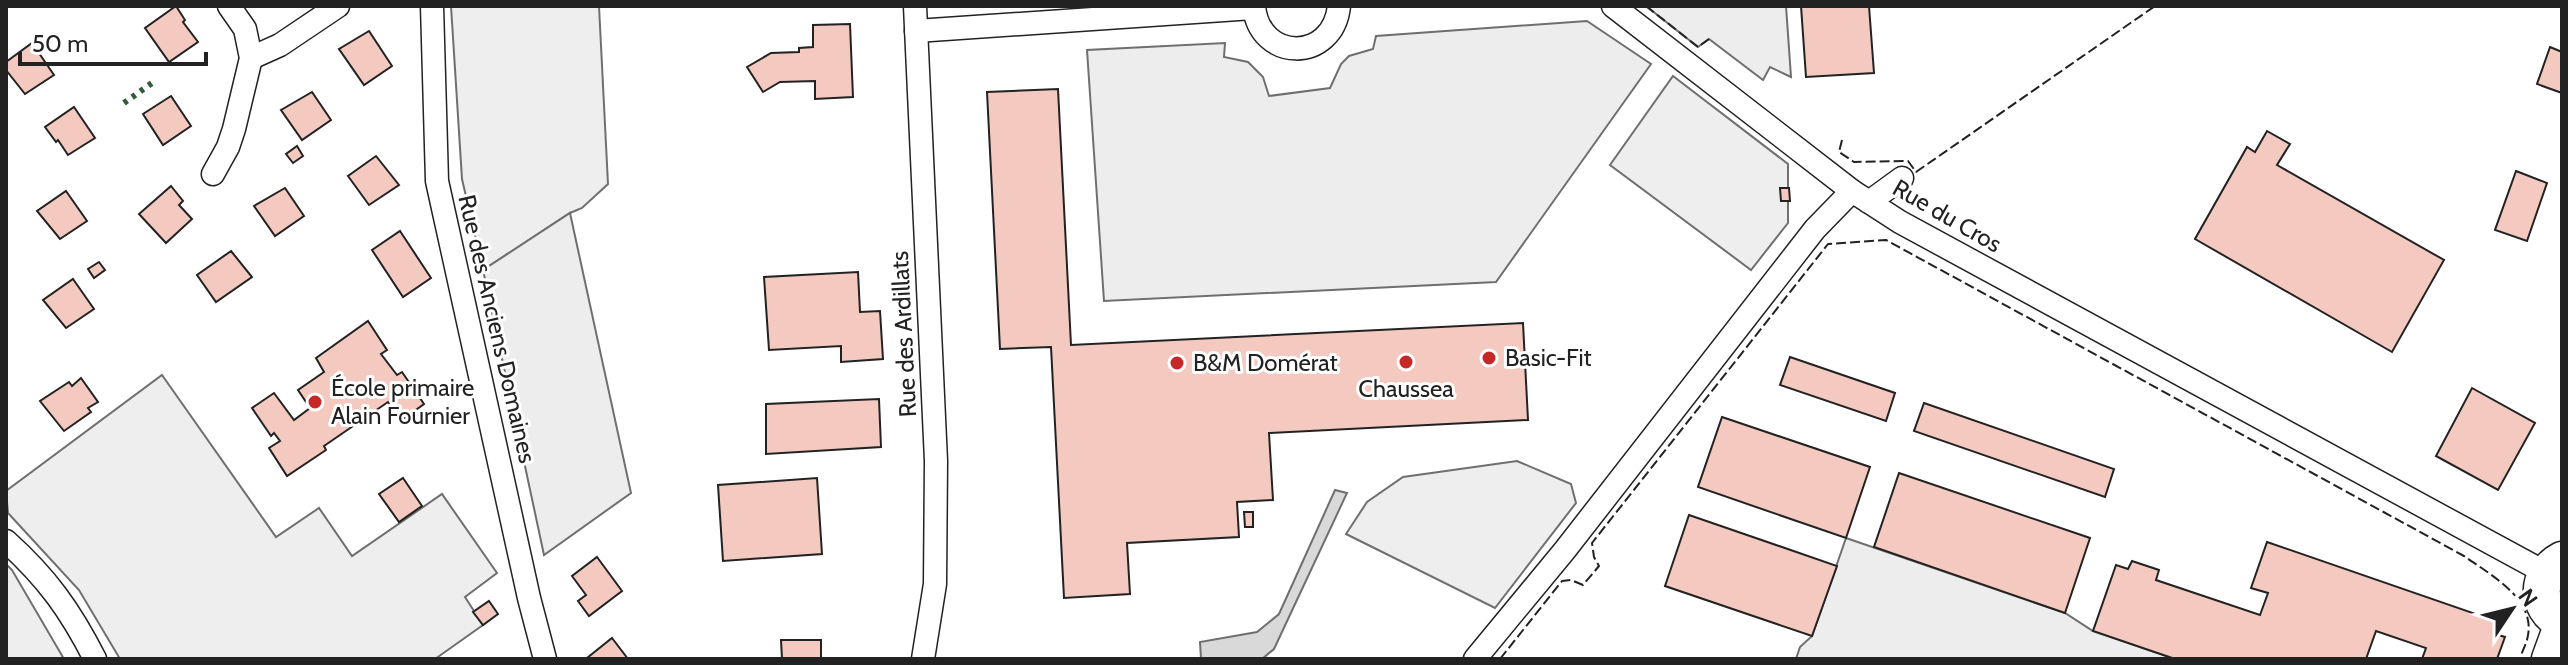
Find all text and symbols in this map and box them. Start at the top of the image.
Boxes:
scale bar [20,16,206,66]
text: 50 m [32,29,88,58]
street label: Rue du Cros [1888,173,2007,258]
street label: Rue des Anciens Domaines [452,192,542,466]
street label: Rue des Ardillats [885,250,922,418]
place label: Basic-Fit [1505,343,1592,372]
place label: B&M Domérat [1193,348,1338,377]
marker: Basic-Fit [1480,349,1498,367]
marker: Chaussea [1397,353,1415,371]
marker: B&M Domérat [1168,354,1186,372]
place label: École primaire Alain Fournier [331,373,474,430]
place label: Chaussea [1358,374,1454,403]
marker: École primaire Alain Fournier [306,393,324,411]
north arrow [2472,569,2552,649]
text: N [2512,584,2543,612]

